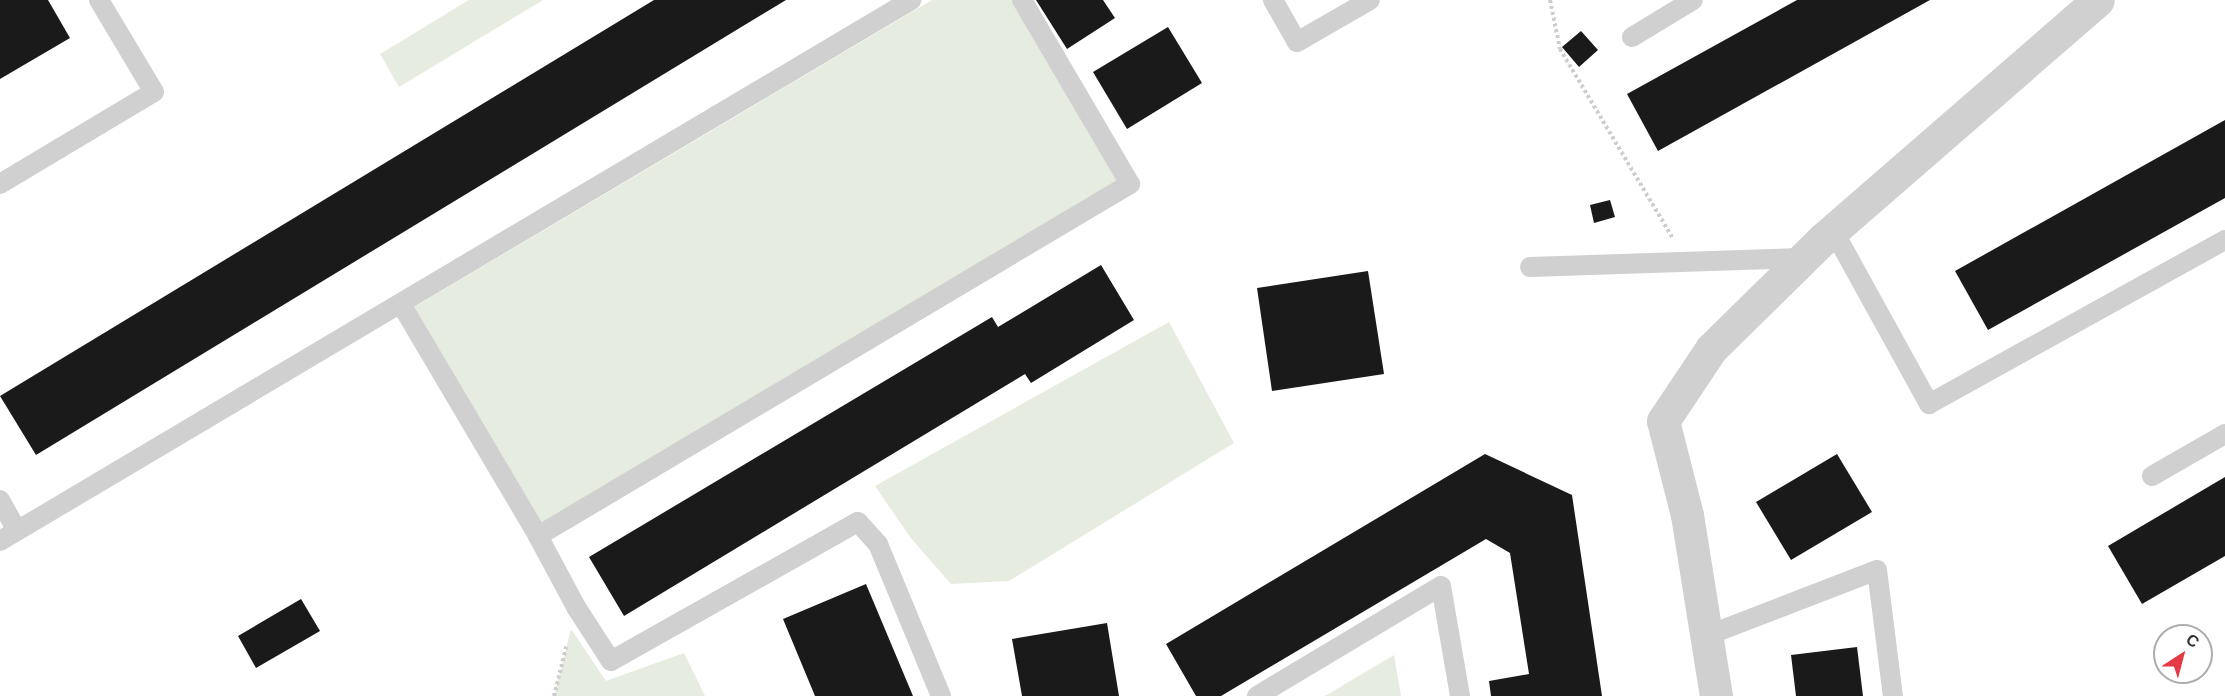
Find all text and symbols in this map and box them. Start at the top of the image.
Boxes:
north arrow [2153,624,2213,684]
text: С [2182,630,2203,652]

